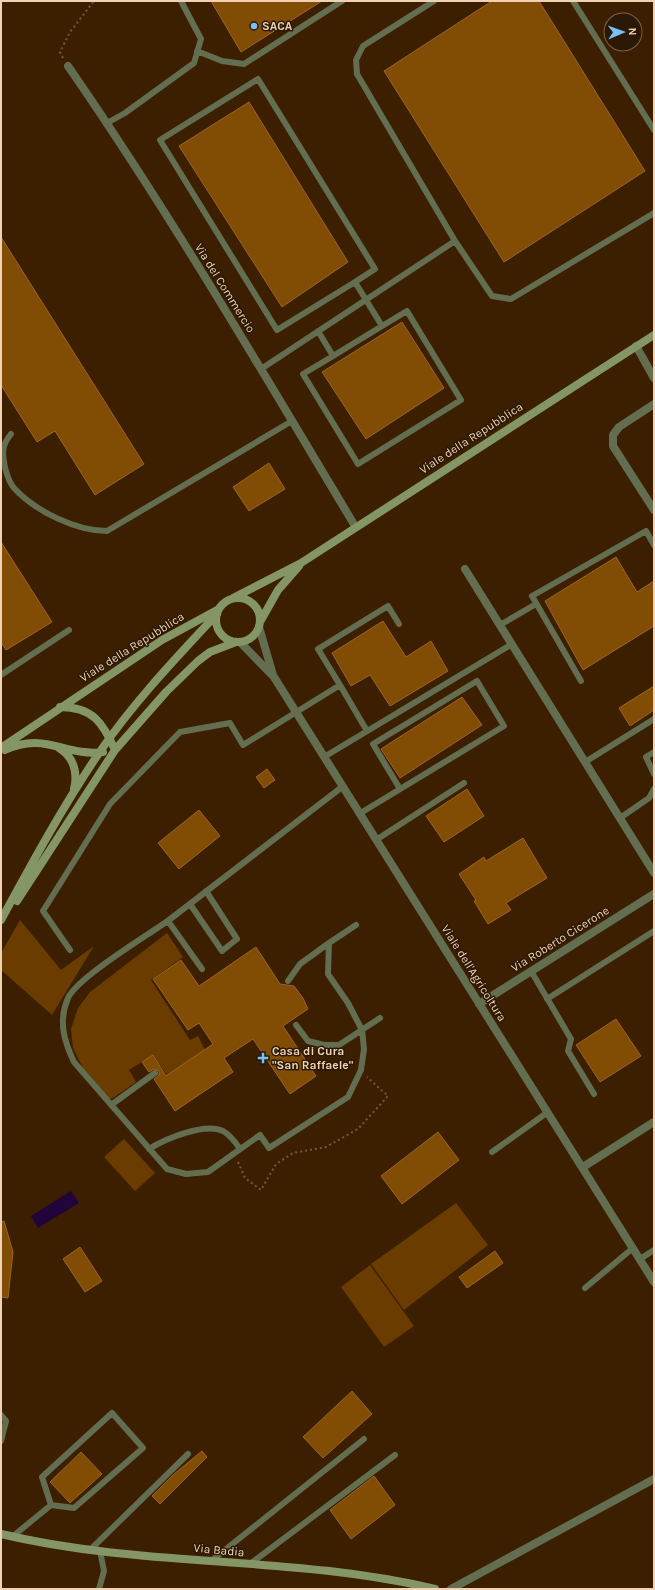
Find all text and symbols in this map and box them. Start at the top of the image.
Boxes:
north arrow [603,12,643,52]
place label: SACA [262,19,293,33]
marker: SACA [249,21,259,31]
text: N [626,27,639,36]
street label: Via del Commercio [192,241,258,335]
street label: Viale della Repubblica [417,399,525,477]
street label: Viale della Repubblica [77,609,187,685]
street label: Via Roberto Cicerone [508,903,612,975]
street label: Viale dell'Agricoltura [439,922,509,1024]
place label: Casa di Cura "San Raffaele" [272,1044,354,1072]
marker: Casa di Cura "San Raffaele" [257,1052,269,1064]
street label: Via Badia [193,1541,245,1559]

